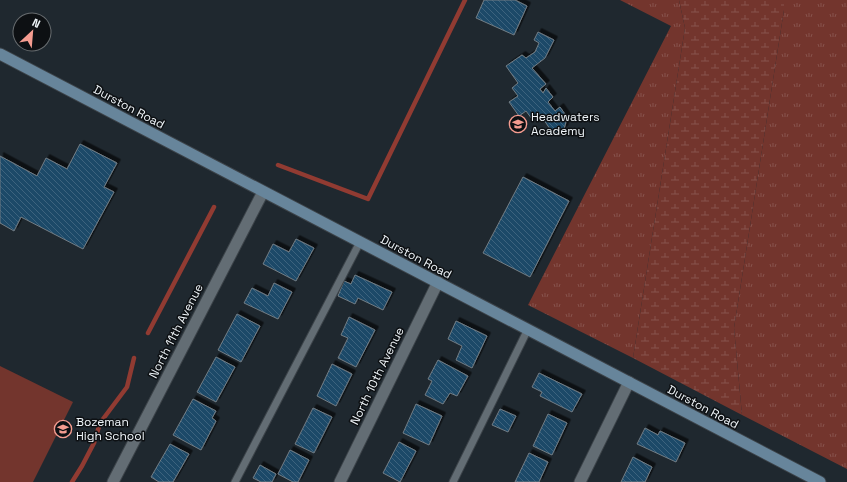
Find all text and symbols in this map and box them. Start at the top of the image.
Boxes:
north arrow [12,12,52,52]
text: N [30,15,43,31]
street label: Durston Road [91,82,167,132]
place label: Headwaters Academy [531,109,600,139]
school or university icon: Headwaters Academy [508,114,528,134]
street label: Durston Road [378,232,454,282]
street label: North 11th Avenue [145,281,207,381]
street label: North 10th Avenue [346,325,408,427]
street label: Durston Road [665,382,741,432]
place label: Bozeman High School [76,414,145,444]
school or university icon: Bozeman High School [53,419,73,439]

